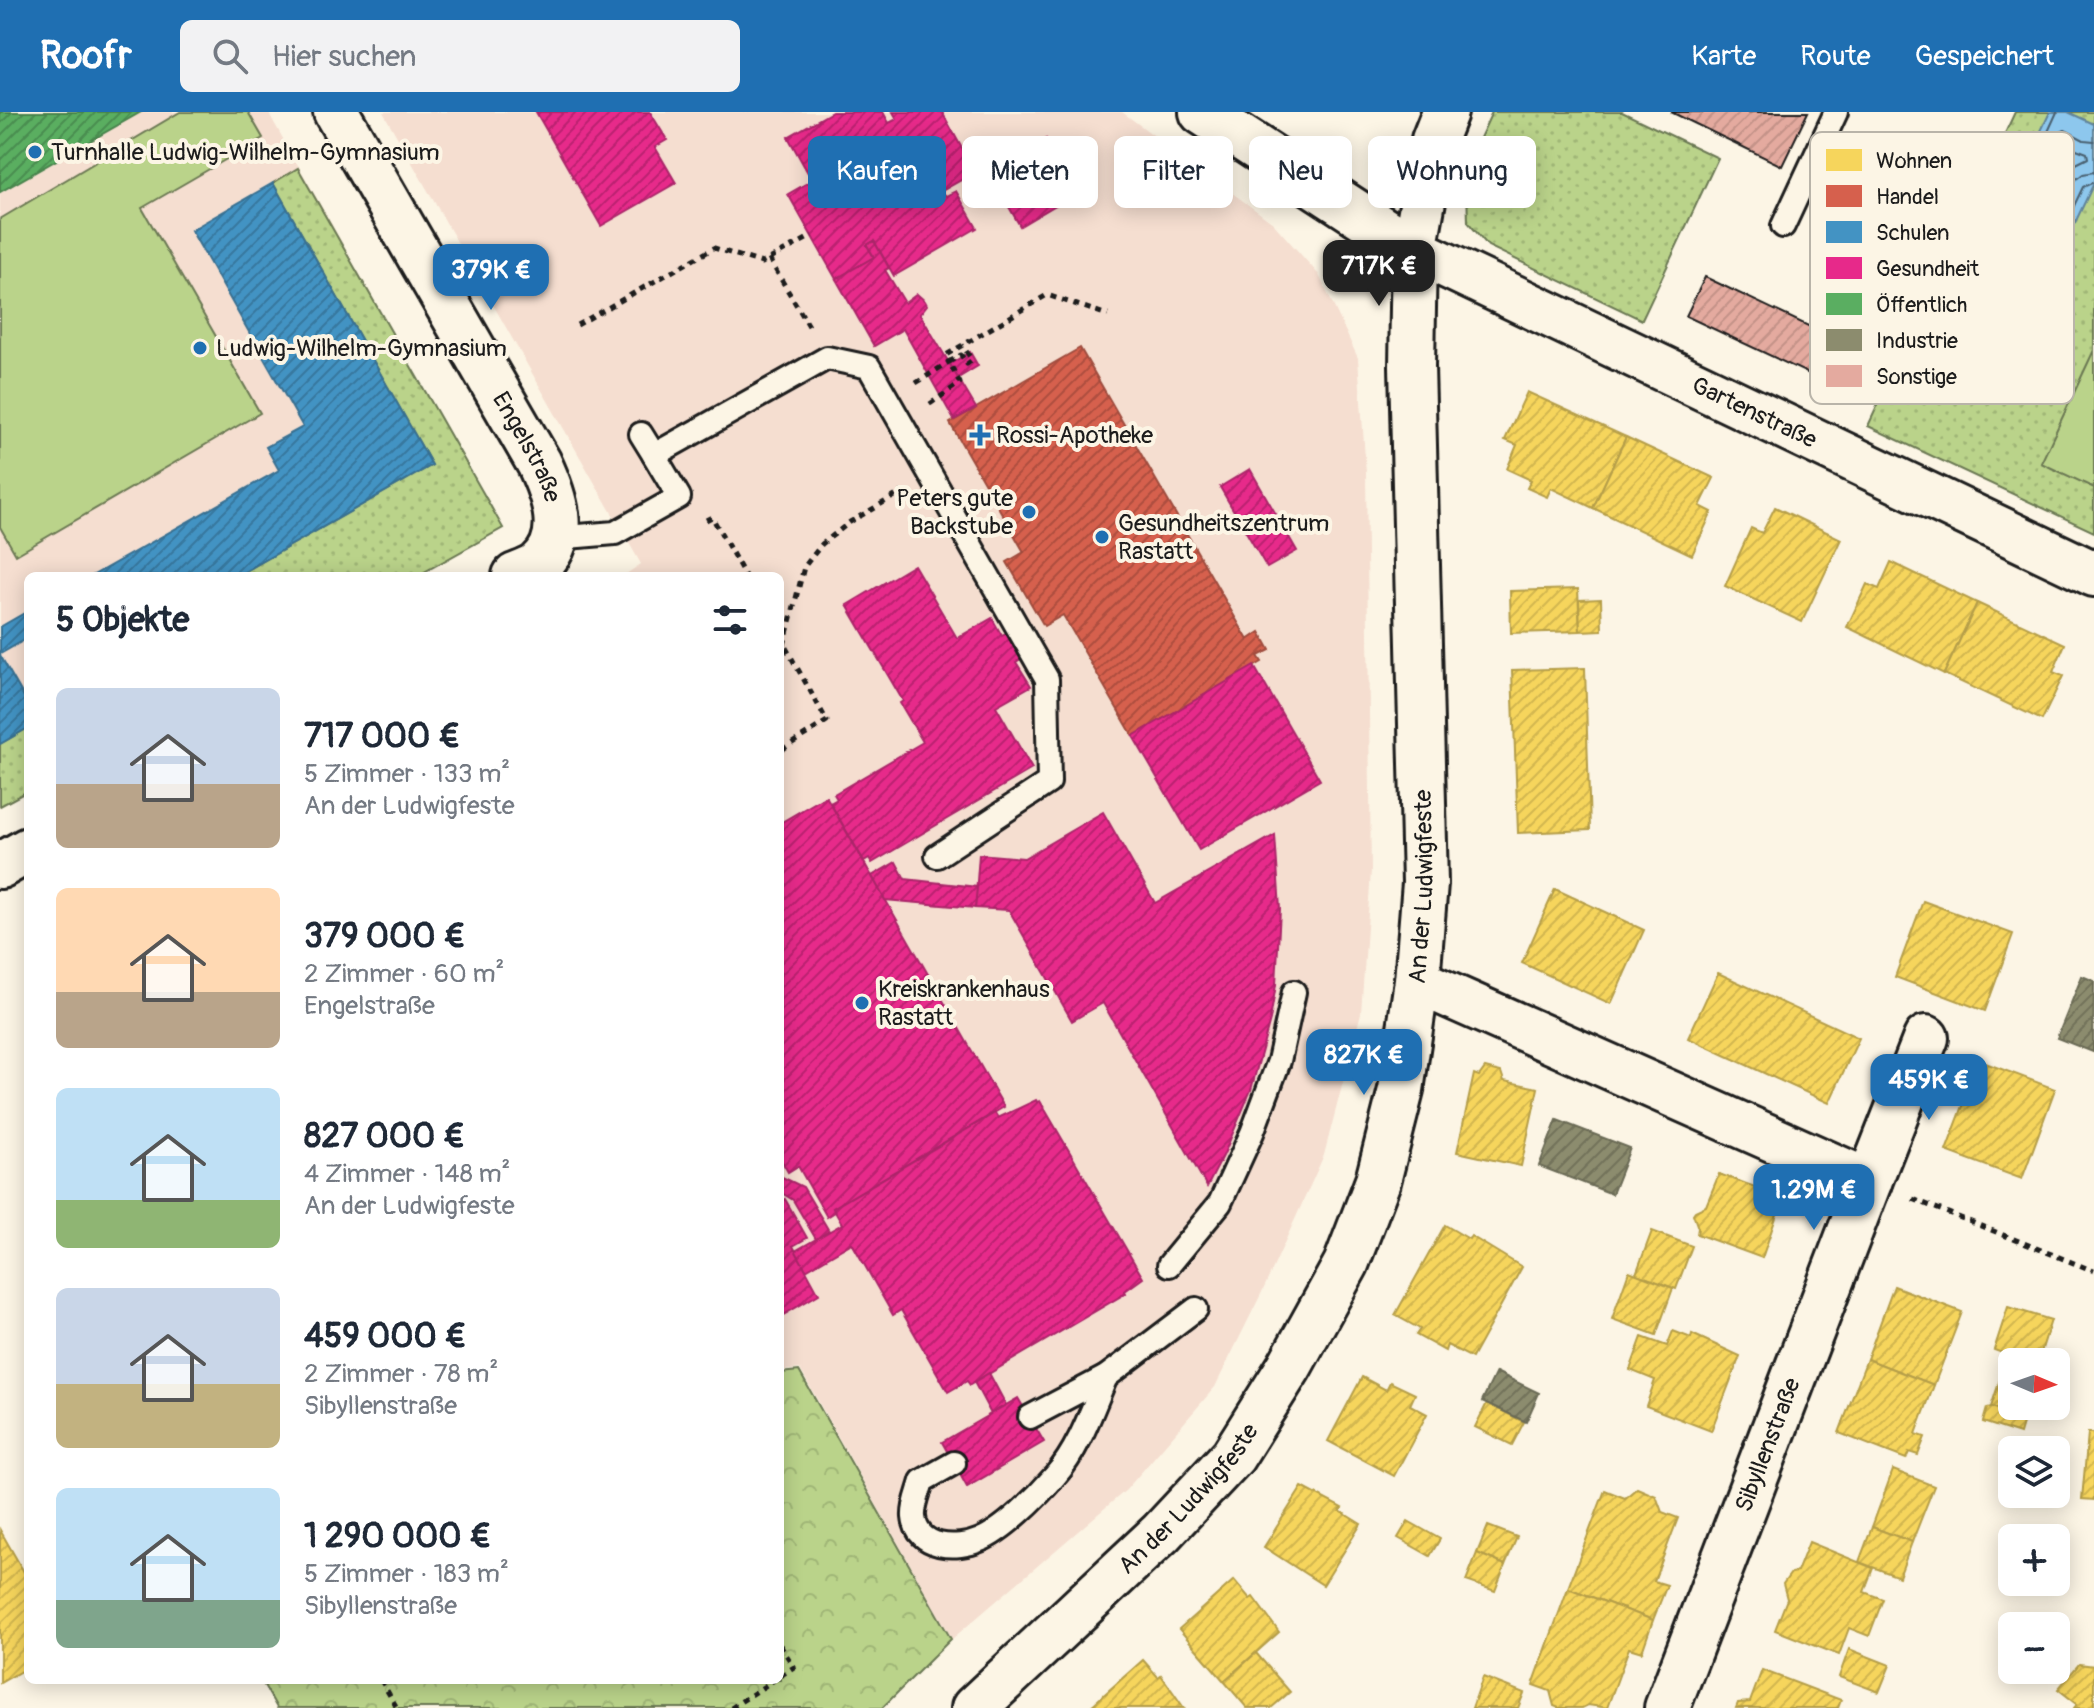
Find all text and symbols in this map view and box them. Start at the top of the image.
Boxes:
search box [180,20,740,92]
text: Roofr [40,32,132,80]
icon: search [208,34,252,78]
text: Hier suchen [272,38,417,75]
text: Karte [1691,39,1756,74]
text: Route [1800,39,1871,74]
text: Gespeichert [1915,39,2054,74]
legend [1810,132,2074,404]
chip: Kaufen [808,136,946,208]
chip: Mieten [962,136,1098,208]
chip: Filter [1114,136,1233,208]
chip: Neu [1249,136,1352,208]
chip: Wohnung [1368,136,1536,208]
place label: Turnhalle Ludwig-Wilhelm-Gymnasium [51,138,440,167]
marker: Turnhalle Ludwig-Wilhelm-Gymnasium [26,143,44,161]
text: Wohnen [1876,147,1952,175]
text: Handel [1876,183,1939,211]
text: Schulen [1876,219,1949,247]
pin: 717K € [1314,240,1444,308]
pin: 379K € [426,244,556,312]
text: 717K € [1341,250,1417,282]
text: 379K € [451,254,531,286]
text: Gesundheit [1876,255,1979,283]
text: Öffentlich [1876,291,1967,319]
text: Industrie [1876,327,1958,355]
place label: Ludwig-Wilhelm-Gymnasium [216,334,507,363]
marker: Ludwig-Wilhelm-Gymnasium [191,339,209,357]
text: Sonstige [1876,363,1957,391]
street label: Gartenstraße [1687,370,1822,454]
street label: Engelstraße [486,387,568,506]
place label: Rossi-Apotheke [996,421,1153,450]
marker: Rossi-Apotheke [971,426,989,444]
place label: Peters gute Backstube [896,484,1013,541]
marker: Peters gute Backstube [1020,503,1038,521]
place label: Gesundheitszentrum Rastatt [1118,509,1329,566]
marker: Gesundheitszentrum Rastatt [1093,528,1111,546]
icon: filters [708,598,752,642]
text: 5 Objekte [56,599,189,642]
text: 717 000 € [304,715,460,758]
icon: home [120,720,216,816]
text: 5 Zimmer · 133 m² [304,758,510,790]
street label: An der Ludwigfeste [1402,789,1440,985]
text: An der Ludwigfeste [304,790,514,822]
text: 379 000 € [304,915,465,958]
icon: home [120,920,216,1016]
text: 2 Zimmer · 60 m² [304,958,504,990]
place label: Kreiskrankenhaus Rastatt [878,975,1050,1032]
text: Engelstraße [304,990,435,1022]
marker: Kreiskrankenhaus Rastatt [853,994,871,1012]
pin: 827K € [1299,1029,1429,1097]
text: 827K € [1324,1039,1404,1071]
pin: 459K € [1864,1054,1994,1122]
text: 459K € [1888,1064,1970,1096]
text: 827 000 € [304,1115,465,1158]
icon: home [120,1120,216,1216]
text: 4 Zimmer · 148 m² [304,1158,510,1190]
pin: 1.29M € [1740,1164,1888,1232]
text: 1.29M € [1771,1174,1857,1206]
text: An der Ludwigfeste [304,1190,514,1222]
text: 459 000 € [304,1315,467,1358]
icon: home [120,1320,216,1416]
north arrow [1998,1348,2070,1420]
map controls [1998,1348,2070,1684]
text: 2 Zimmer · 78 m² [304,1358,498,1390]
street label: Sibyllenstraße [1729,1374,1807,1516]
text: Sibyllenstraße [304,1390,457,1422]
street label: An der Ludwigfeste [1112,1418,1264,1580]
button: layers [1998,1436,2070,1508]
text: 1 290 000 € [304,1515,491,1558]
icon: home [120,1520,216,1616]
button: + [1998,1524,2070,1596]
text: 5 Zimmer · 183 m² [304,1558,509,1590]
text: Sibyllenstraße [304,1590,457,1622]
button: − [1998,1612,2070,1684]

